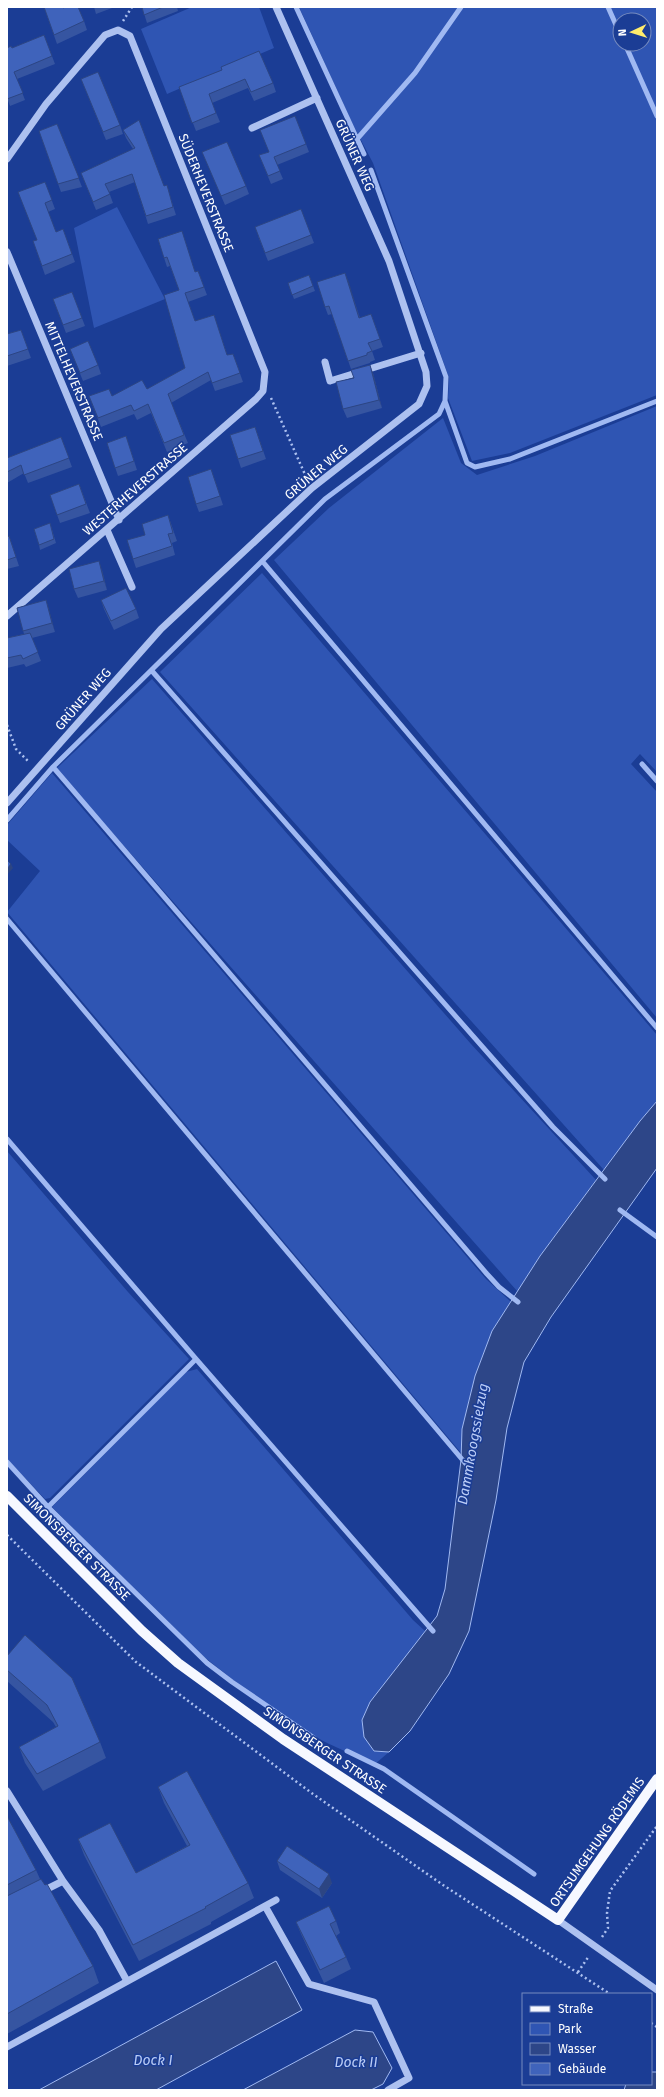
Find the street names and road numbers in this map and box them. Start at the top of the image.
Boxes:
street label: GRÜNER WEG [332,116,379,193]
street label: SÜDERHEVERSTRASSE [175,131,238,254]
street label: MITTELHEVERSTRASSE [42,319,106,443]
street label: WESTERHEVERSTRASSE [80,440,190,538]
street label: GRÜNER WEG [281,441,350,503]
street label: GRÜNER WEG [51,664,114,733]
street label: SIMONSBERGER STRASSE [21,1491,134,1604]
street label: SIMONSBERGER STRASSE [261,1703,389,1797]
street label: ORTSUMGEHUNG RÖDEMIS [546,1774,648,1910]

